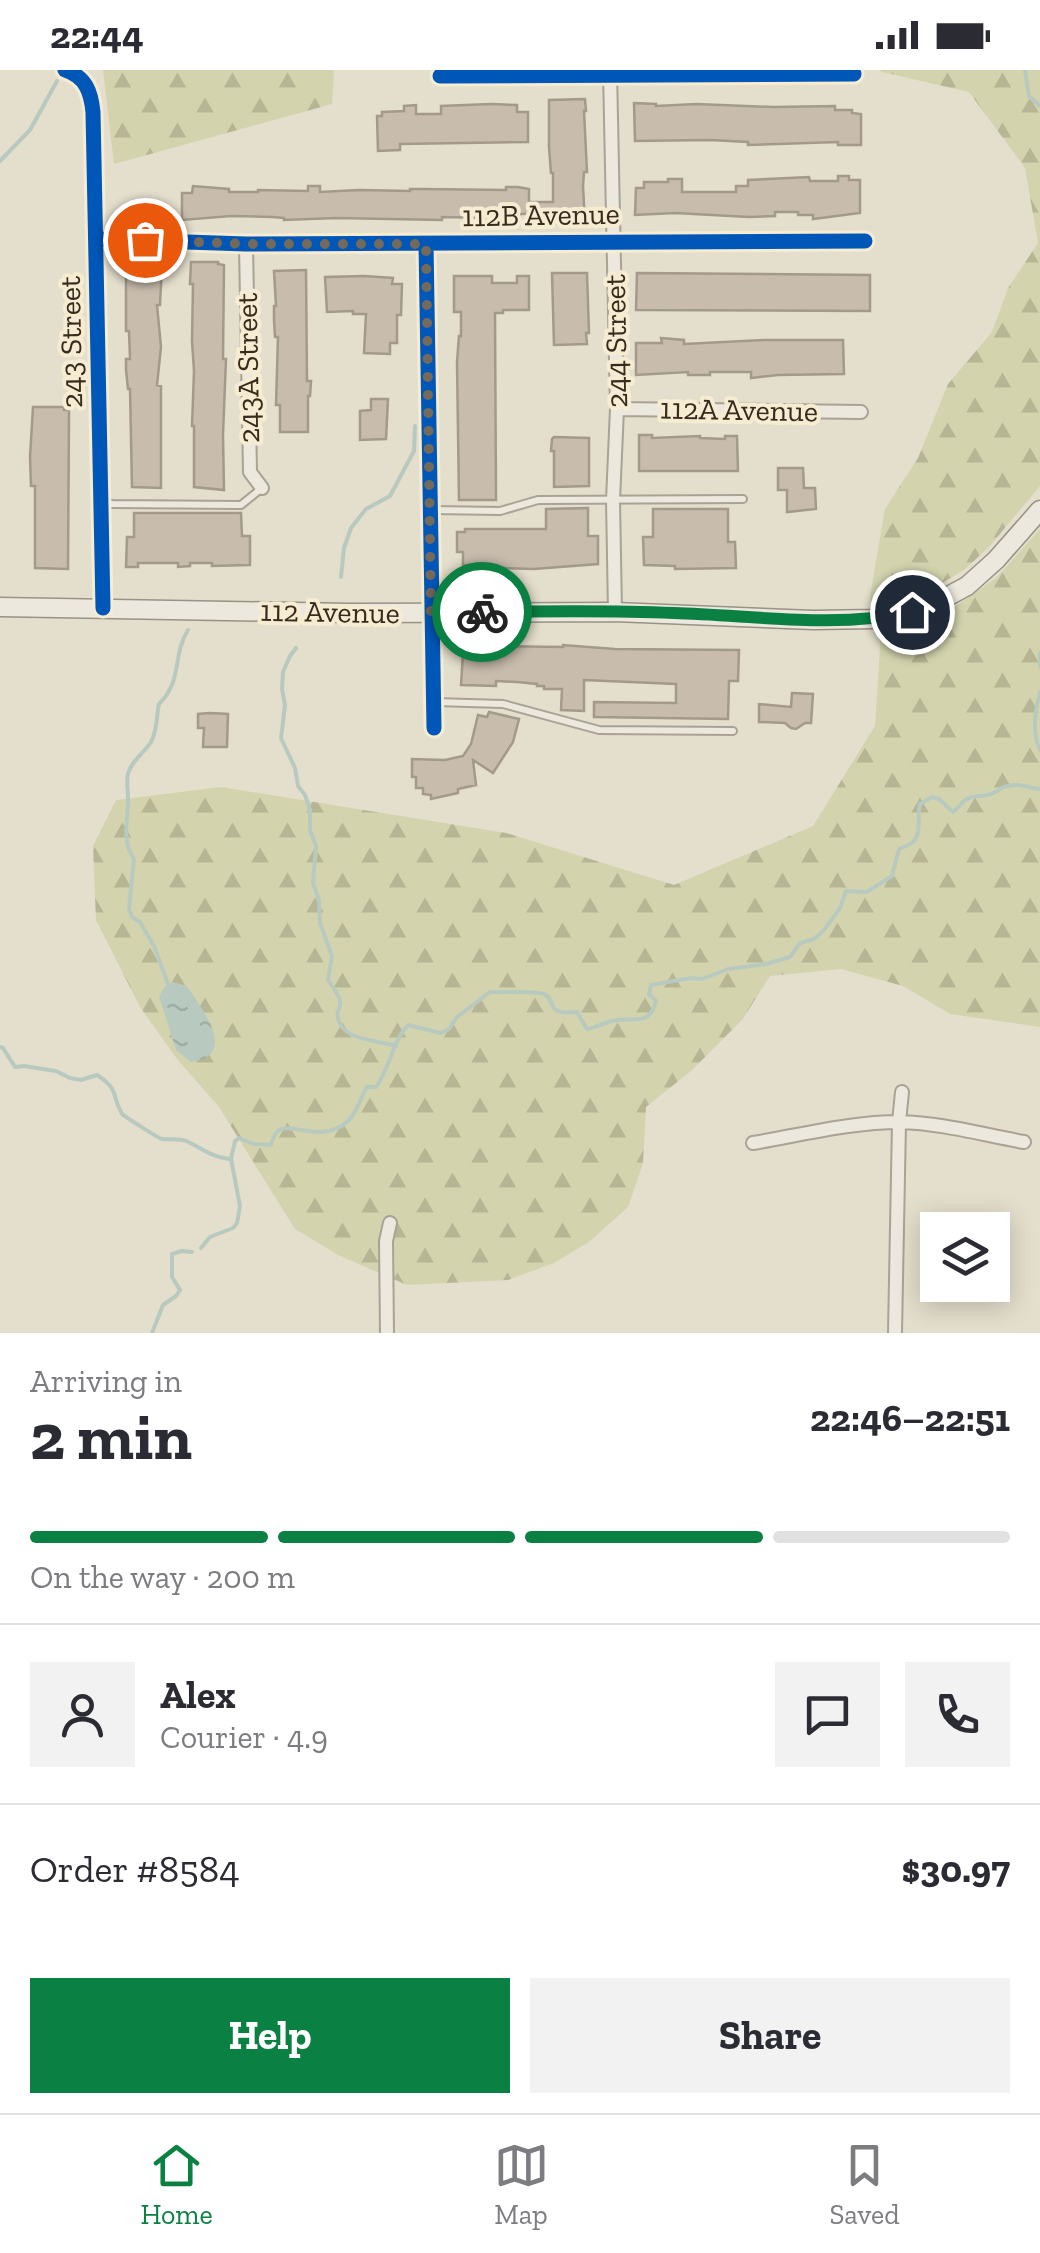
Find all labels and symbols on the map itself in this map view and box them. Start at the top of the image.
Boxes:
street label: 112B Avenue [462,196,620,234]
pin [103,198,188,283]
street label: 244 Street [597,274,635,408]
street label: 243 Street [52,276,90,408]
street label: 243A Street [229,292,267,444]
street label: 112A Avenue [660,391,818,429]
courier [432,562,532,662]
pin [870,570,955,655]
street label: 112 Avenue [260,593,400,631]

